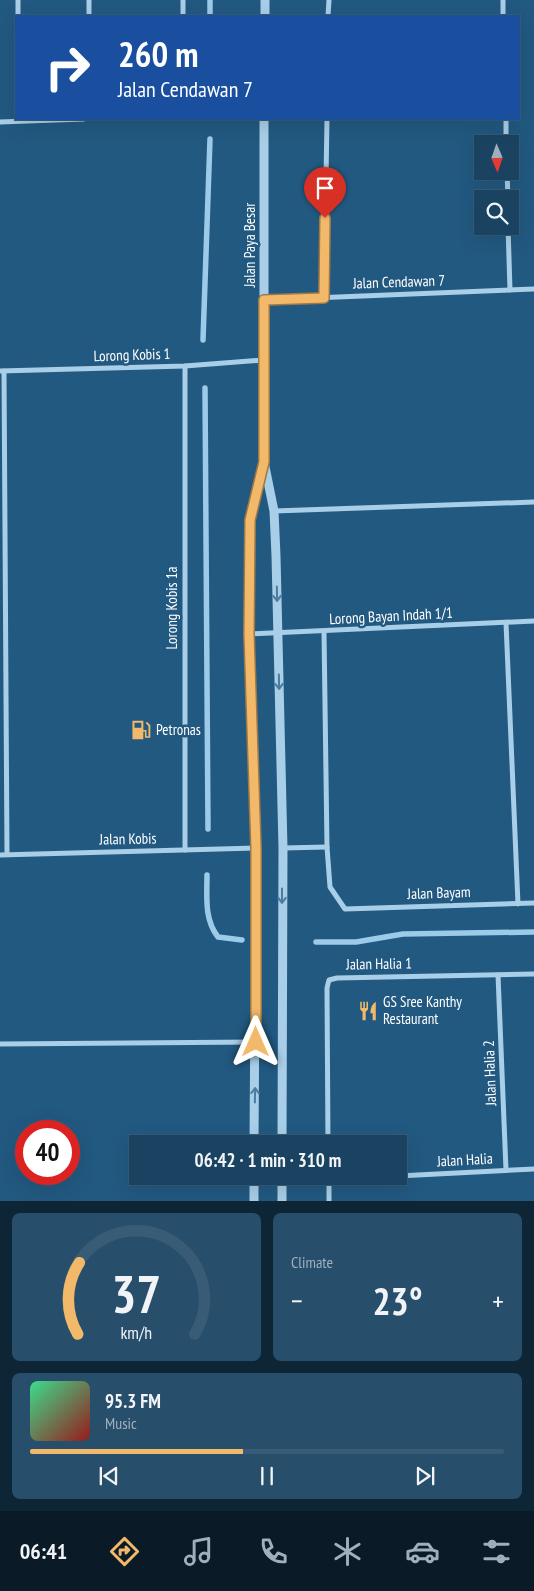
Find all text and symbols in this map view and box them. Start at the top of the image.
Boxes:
text: 260 m [118,31,199,77]
icon: right [35,35,100,100]
text: Jalan Cendawan 7 [118,75,253,103]
north arrow [474,135,519,180]
map controls [474,135,519,235]
pin [304,167,346,218]
icon: arrive [311,174,339,202]
button: search [474,190,519,235]
street label: Jalan Paya Besar [240,202,259,288]
street label: Jalan Cendawan 7 [352,270,445,293]
street label: Lorong Kobis 1 [93,344,171,365]
street label: Lorong Kobis 1a [162,567,181,649]
one-way arrow [273,586,282,602]
street label: Lorong Bayan Indah 1/1 [329,603,453,628]
one-way arrow [274,673,284,689]
fuel station icon: Petronas [130,719,152,741]
place label: Petronas [156,720,201,739]
street label: Jalan Kobis [98,829,157,849]
street label: Jalan Bayam [406,882,471,903]
one-way arrow [277,888,287,904]
street label: Jalan Halia 1 [345,953,412,974]
place label: GS Sree Kanthy Restaurant [383,992,462,1028]
restaurant icon: GS Sree Kanthy Restaurant [357,1000,379,1022]
position arrow [229,1015,281,1067]
street label: Jalan Halia 2 [479,1040,500,1107]
one-way arrow [250,1087,260,1104]
speed limit sign: 40 [15,1120,80,1185]
text: 06:42 · 1 min · 310 m [195,1148,341,1172]
street label: Jalan Halia [436,1149,493,1170]
text: Climate [291,1252,333,1272]
text: 37 [112,1260,161,1327]
text: 23° [372,1276,423,1325]
text: − [291,1282,303,1319]
text: + [492,1282,504,1319]
text: km/h [121,1321,152,1344]
text: 95.3 FM [105,1389,161,1413]
text: Music [105,1413,137,1433]
icon: previous [95,1462,123,1490]
icon: pause [253,1462,281,1490]
icon: next [411,1462,439,1490]
icon: directions [107,1534,142,1569]
icon: music [181,1534,216,1569]
icon: phone [256,1534,291,1569]
icon: climate [330,1534,365,1569]
icon: car [405,1534,440,1569]
icon: filters [479,1534,514,1569]
text: 06:41 [20,1537,67,1565]

